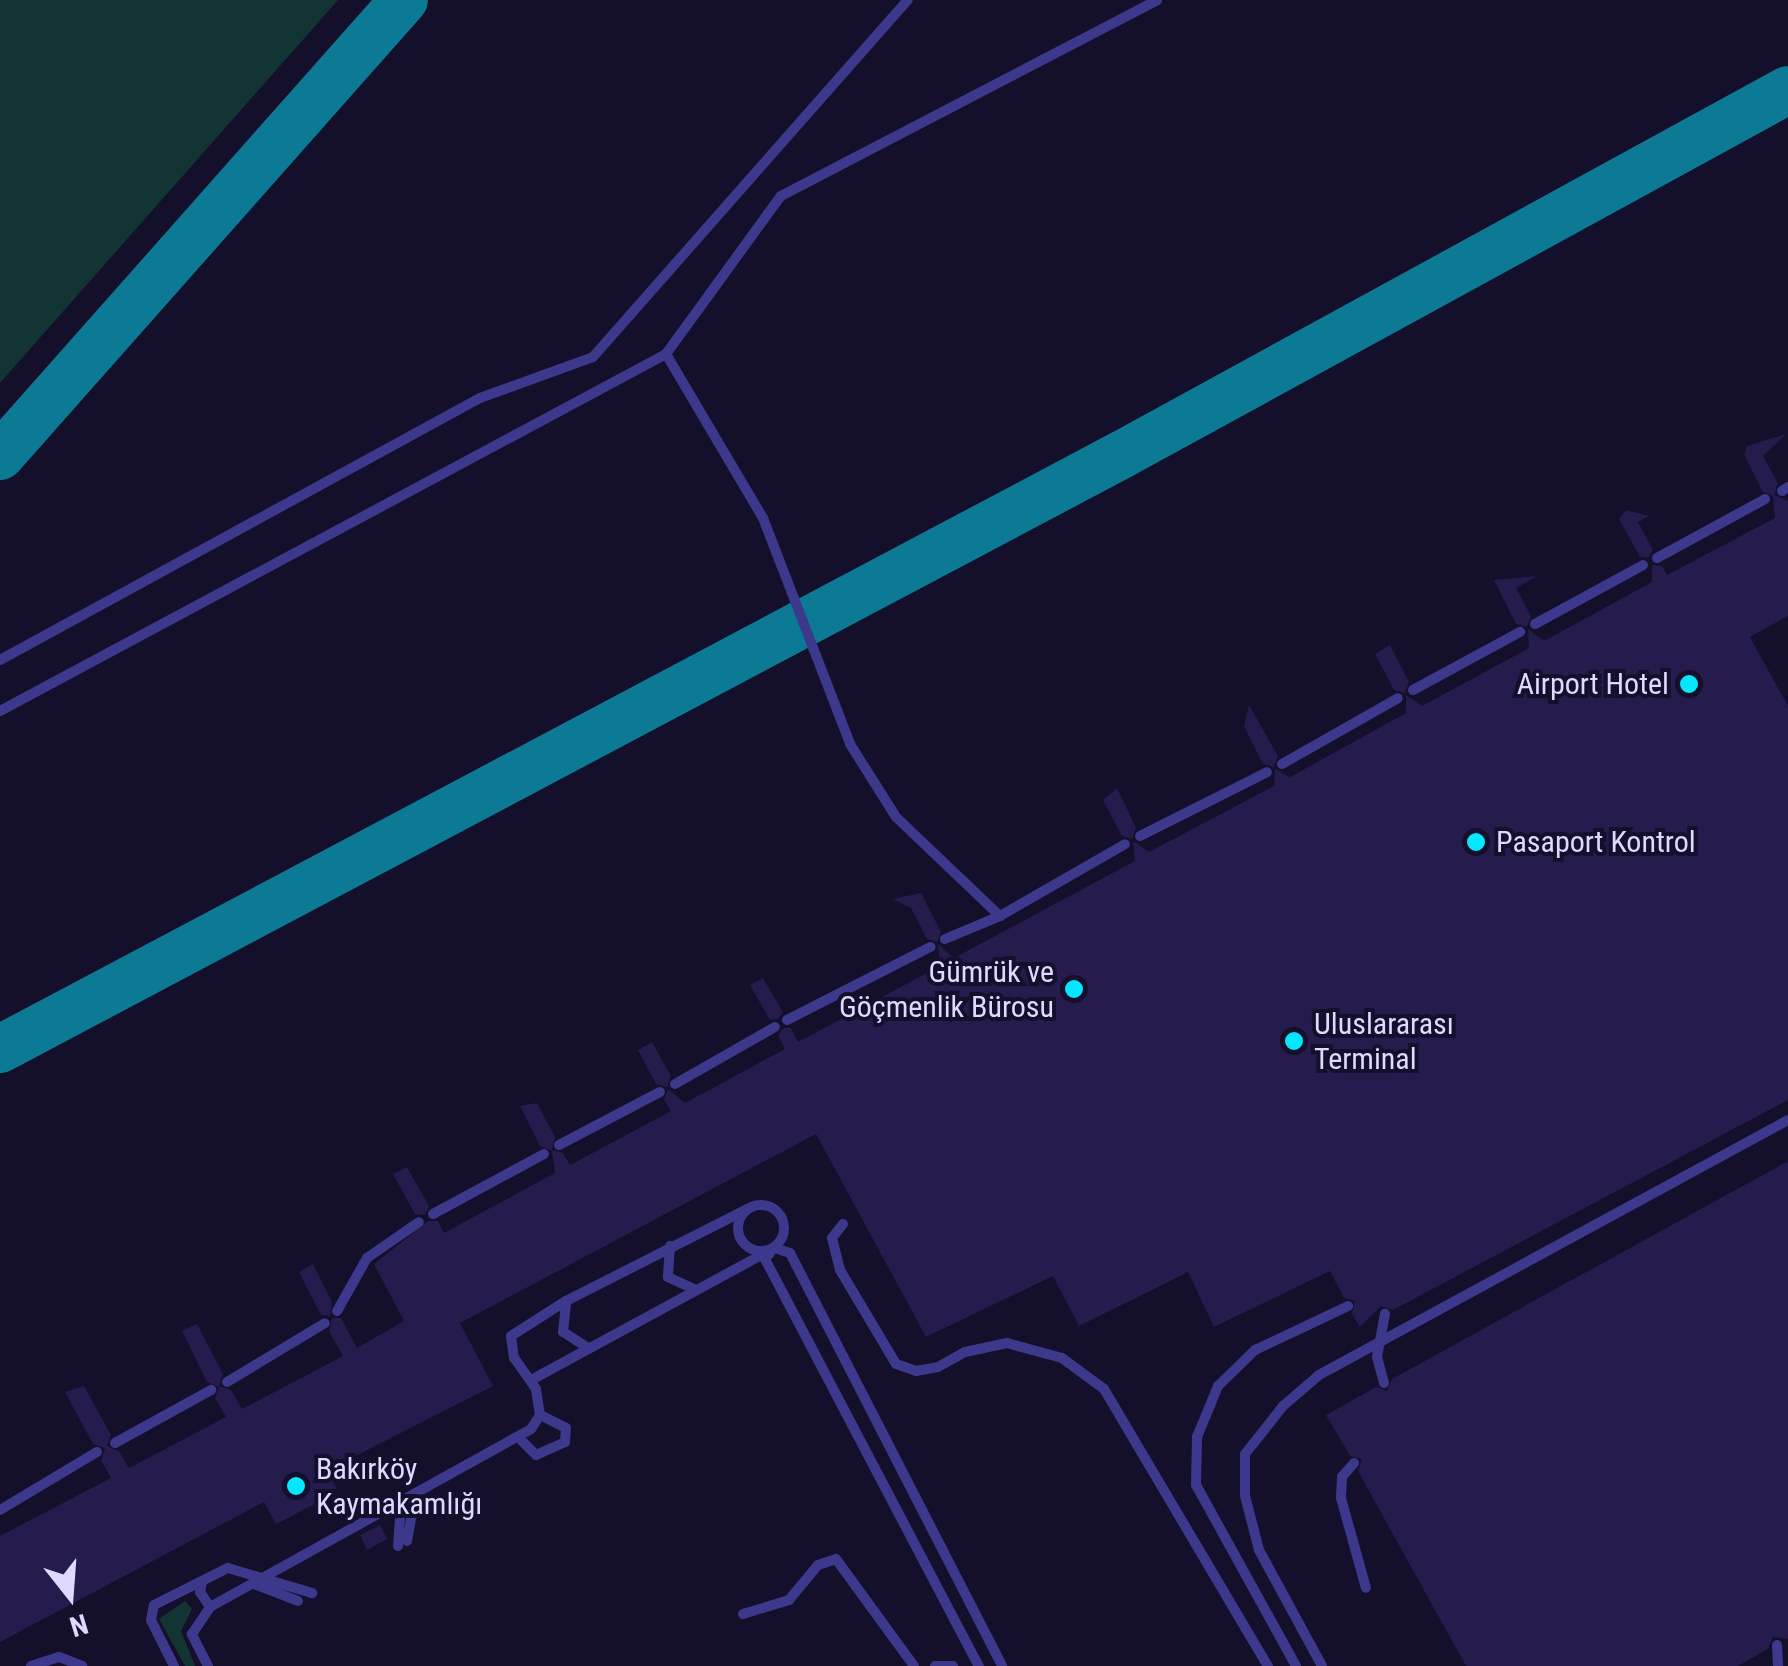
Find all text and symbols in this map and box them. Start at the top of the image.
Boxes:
place label: Airport Hotel [1517,666,1669,702]
marker: Airport Hotel [1678,673,1700,695]
place label: Pasaport Kontrol [1496,824,1696,860]
marker: Pasaport Kontrol [1465,831,1487,853]
place label: Gümrük ve Göçmenlik Bürosu [839,954,1054,1024]
marker: Gümrük ve Göçmenlik Bürosu [1063,978,1085,1000]
place label: Uluslararası Terminal [1314,1006,1454,1076]
marker: Uluslararası Terminal [1283,1030,1305,1052]
place label: Bakırköy Kaymakamlığı [316,1451,482,1522]
marker: Bakırköy Kaymakamlığı [285,1475,307,1497]
north arrow [20,1546,120,1646]
text: N [66,1607,92,1643]

